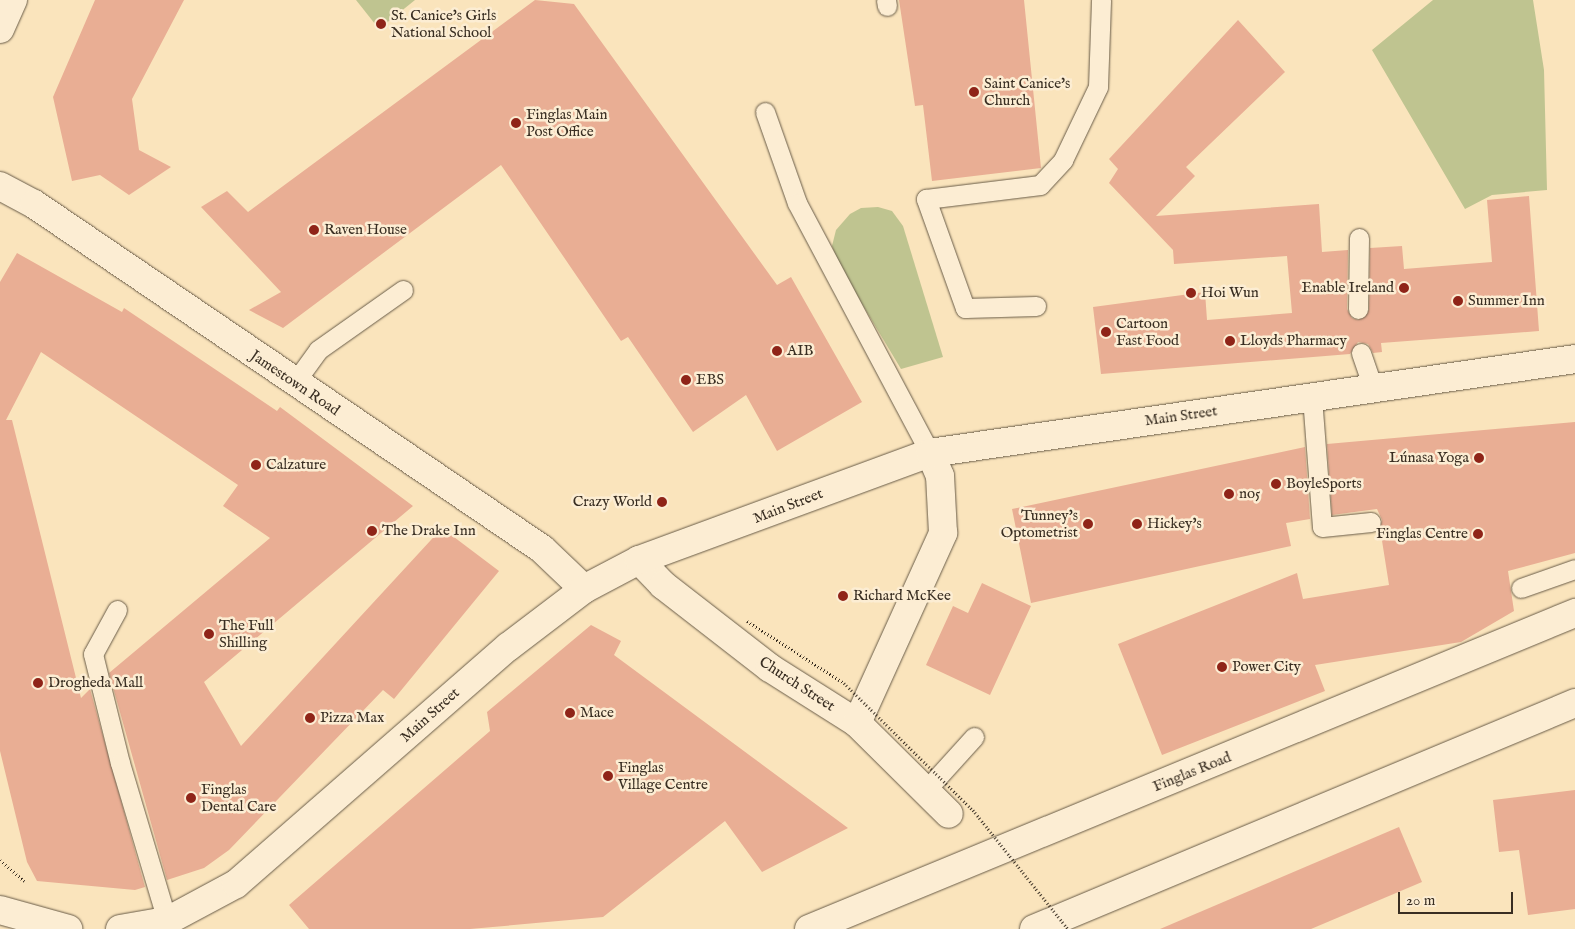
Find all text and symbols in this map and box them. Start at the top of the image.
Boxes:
place label: St. Canice's Girls National School [391,6,496,41]
marker: St. Canice's Girls National School [375,18,387,30]
place label: Saint Canice's Church [984,74,1070,109]
marker: Saint Canice's Church [968,86,980,98]
place label: Finglas Main Post Office [526,105,607,140]
marker: Finglas Main Post Office [510,117,522,129]
place label: Raven House [324,221,407,239]
marker: Raven House [308,224,320,236]
place label: Enable Ireland [1302,279,1394,297]
marker: Enable Ireland [1398,282,1410,294]
place label: Hoi Wun [1201,284,1259,302]
marker: Hoi Wun [1185,287,1197,299]
place label: Summer Inn [1468,292,1545,310]
marker: Summer Inn [1452,295,1464,307]
place label: Cartoon Fast Food [1116,314,1179,349]
marker: Cartoon Fast Food [1100,326,1112,338]
place label: Lloyds Pharmacy [1240,332,1347,350]
marker: Lloyds Pharmacy [1224,335,1236,347]
place label: AIB [787,342,814,360]
marker: AIB [771,345,783,357]
street label: Jamestown Road [247,346,343,420]
place label: EBS [696,371,724,389]
marker: EBS [680,374,692,386]
street label: Main Street [1144,402,1218,430]
place label: Lúnasa Yoga [1389,449,1469,467]
marker: Lúnasa Yoga [1473,452,1485,464]
place label: Calzature [266,456,326,474]
marker: Calzature [250,459,262,471]
place label: BoyleSports [1286,475,1362,493]
marker: BoyleSports [1270,478,1282,490]
street label: Main Street [751,484,825,528]
place label: no5 [1239,485,1261,503]
marker: no5 [1223,488,1235,500]
place label: Crazy World [573,493,652,511]
marker: Crazy World [656,496,668,508]
place label: Tunney's Optometrist [1001,506,1078,541]
place label: Hickey's [1147,515,1202,533]
marker: Tunney's Optometrist [1082,518,1094,530]
marker: Hickey's [1131,518,1143,530]
place label: The Drake Inn [382,522,476,540]
marker: The Drake Inn [366,525,378,537]
place label: Finglas Centre [1376,525,1468,543]
marker: Finglas Centre [1472,528,1484,540]
place label: Richard McKee [853,587,951,605]
marker: Richard McKee [837,590,849,602]
place label: The Full Shilling [219,616,274,651]
marker: The Full Shilling [203,628,215,640]
street label: Church Street [756,653,838,715]
place label: Power City [1232,658,1301,676]
marker: Power City [1216,661,1228,673]
place label: Drogheda Mall [48,674,143,692]
marker: Drogheda Mall [32,677,44,689]
street label: Main Street [397,684,463,746]
place label: Mace [580,704,614,722]
marker: Mace [564,707,576,719]
place label: Pizza Max [320,709,384,727]
marker: Pizza Max [304,712,316,724]
street label: Finglas Road [1150,748,1234,796]
place label: Finglas Village Centre [618,758,708,793]
marker: Finglas Village Centre [602,770,614,782]
place label: Finglas Dental Care [201,780,276,815]
marker: Finglas Dental Care [185,792,197,804]
scale bar [1400,882,1515,914]
text: 20 m [1406,891,1435,910]

